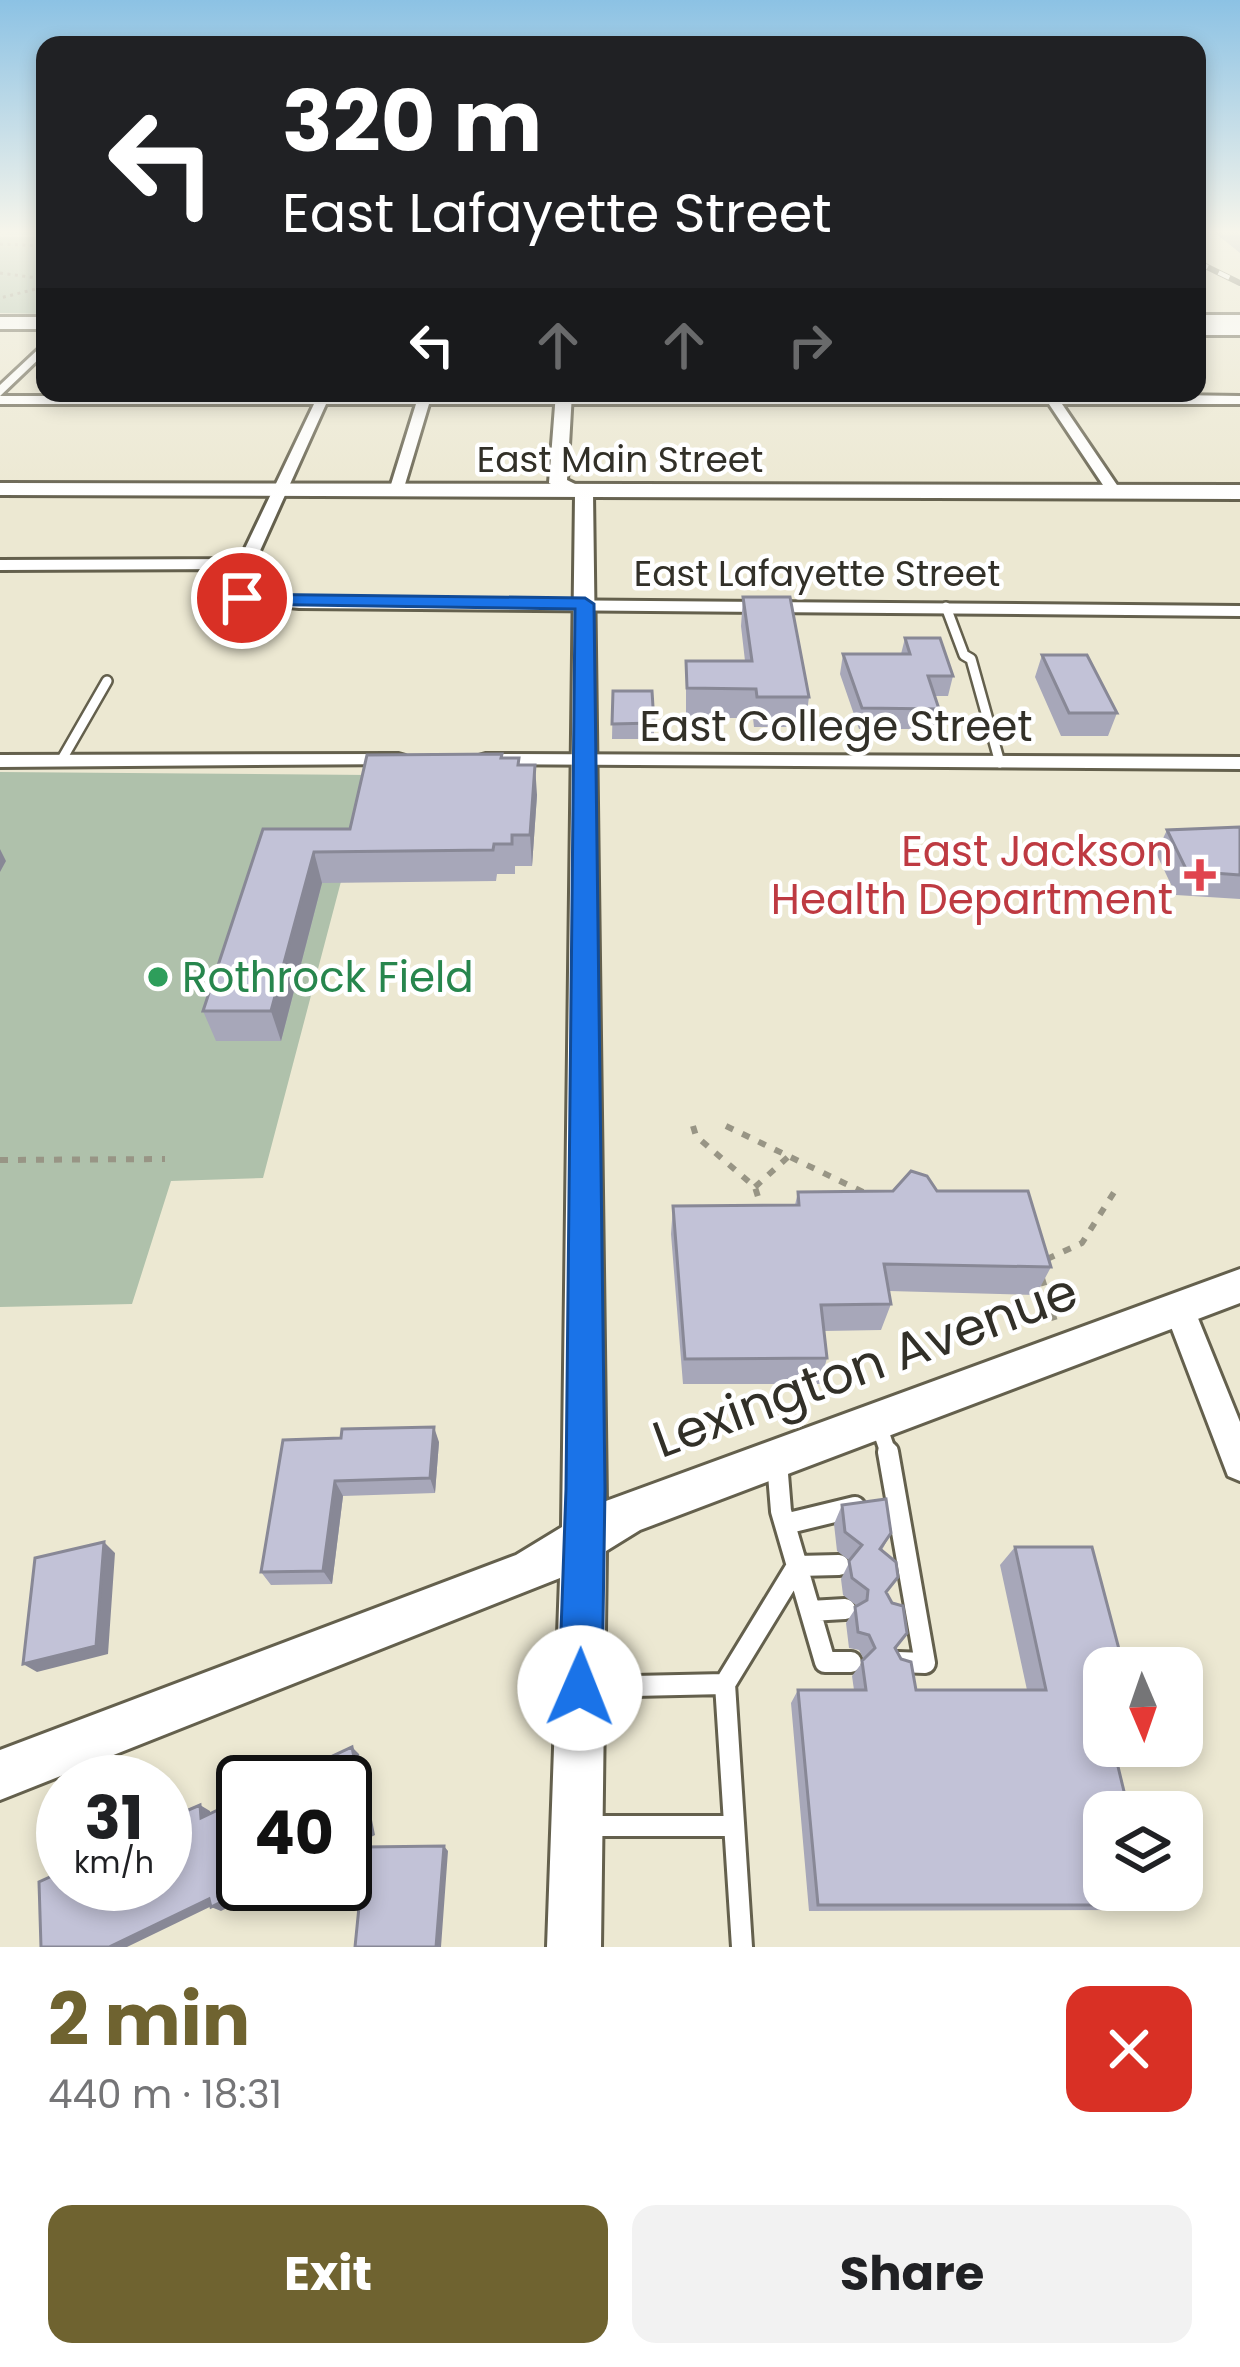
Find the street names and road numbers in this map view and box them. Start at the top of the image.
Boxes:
street label: East Main Street [477,434,763,485]
street label: East Lafayette Street [634,548,1000,599]
street label: East College Street [640,697,1033,756]
street label: Lexington Avenue [643,1255,1087,1475]

